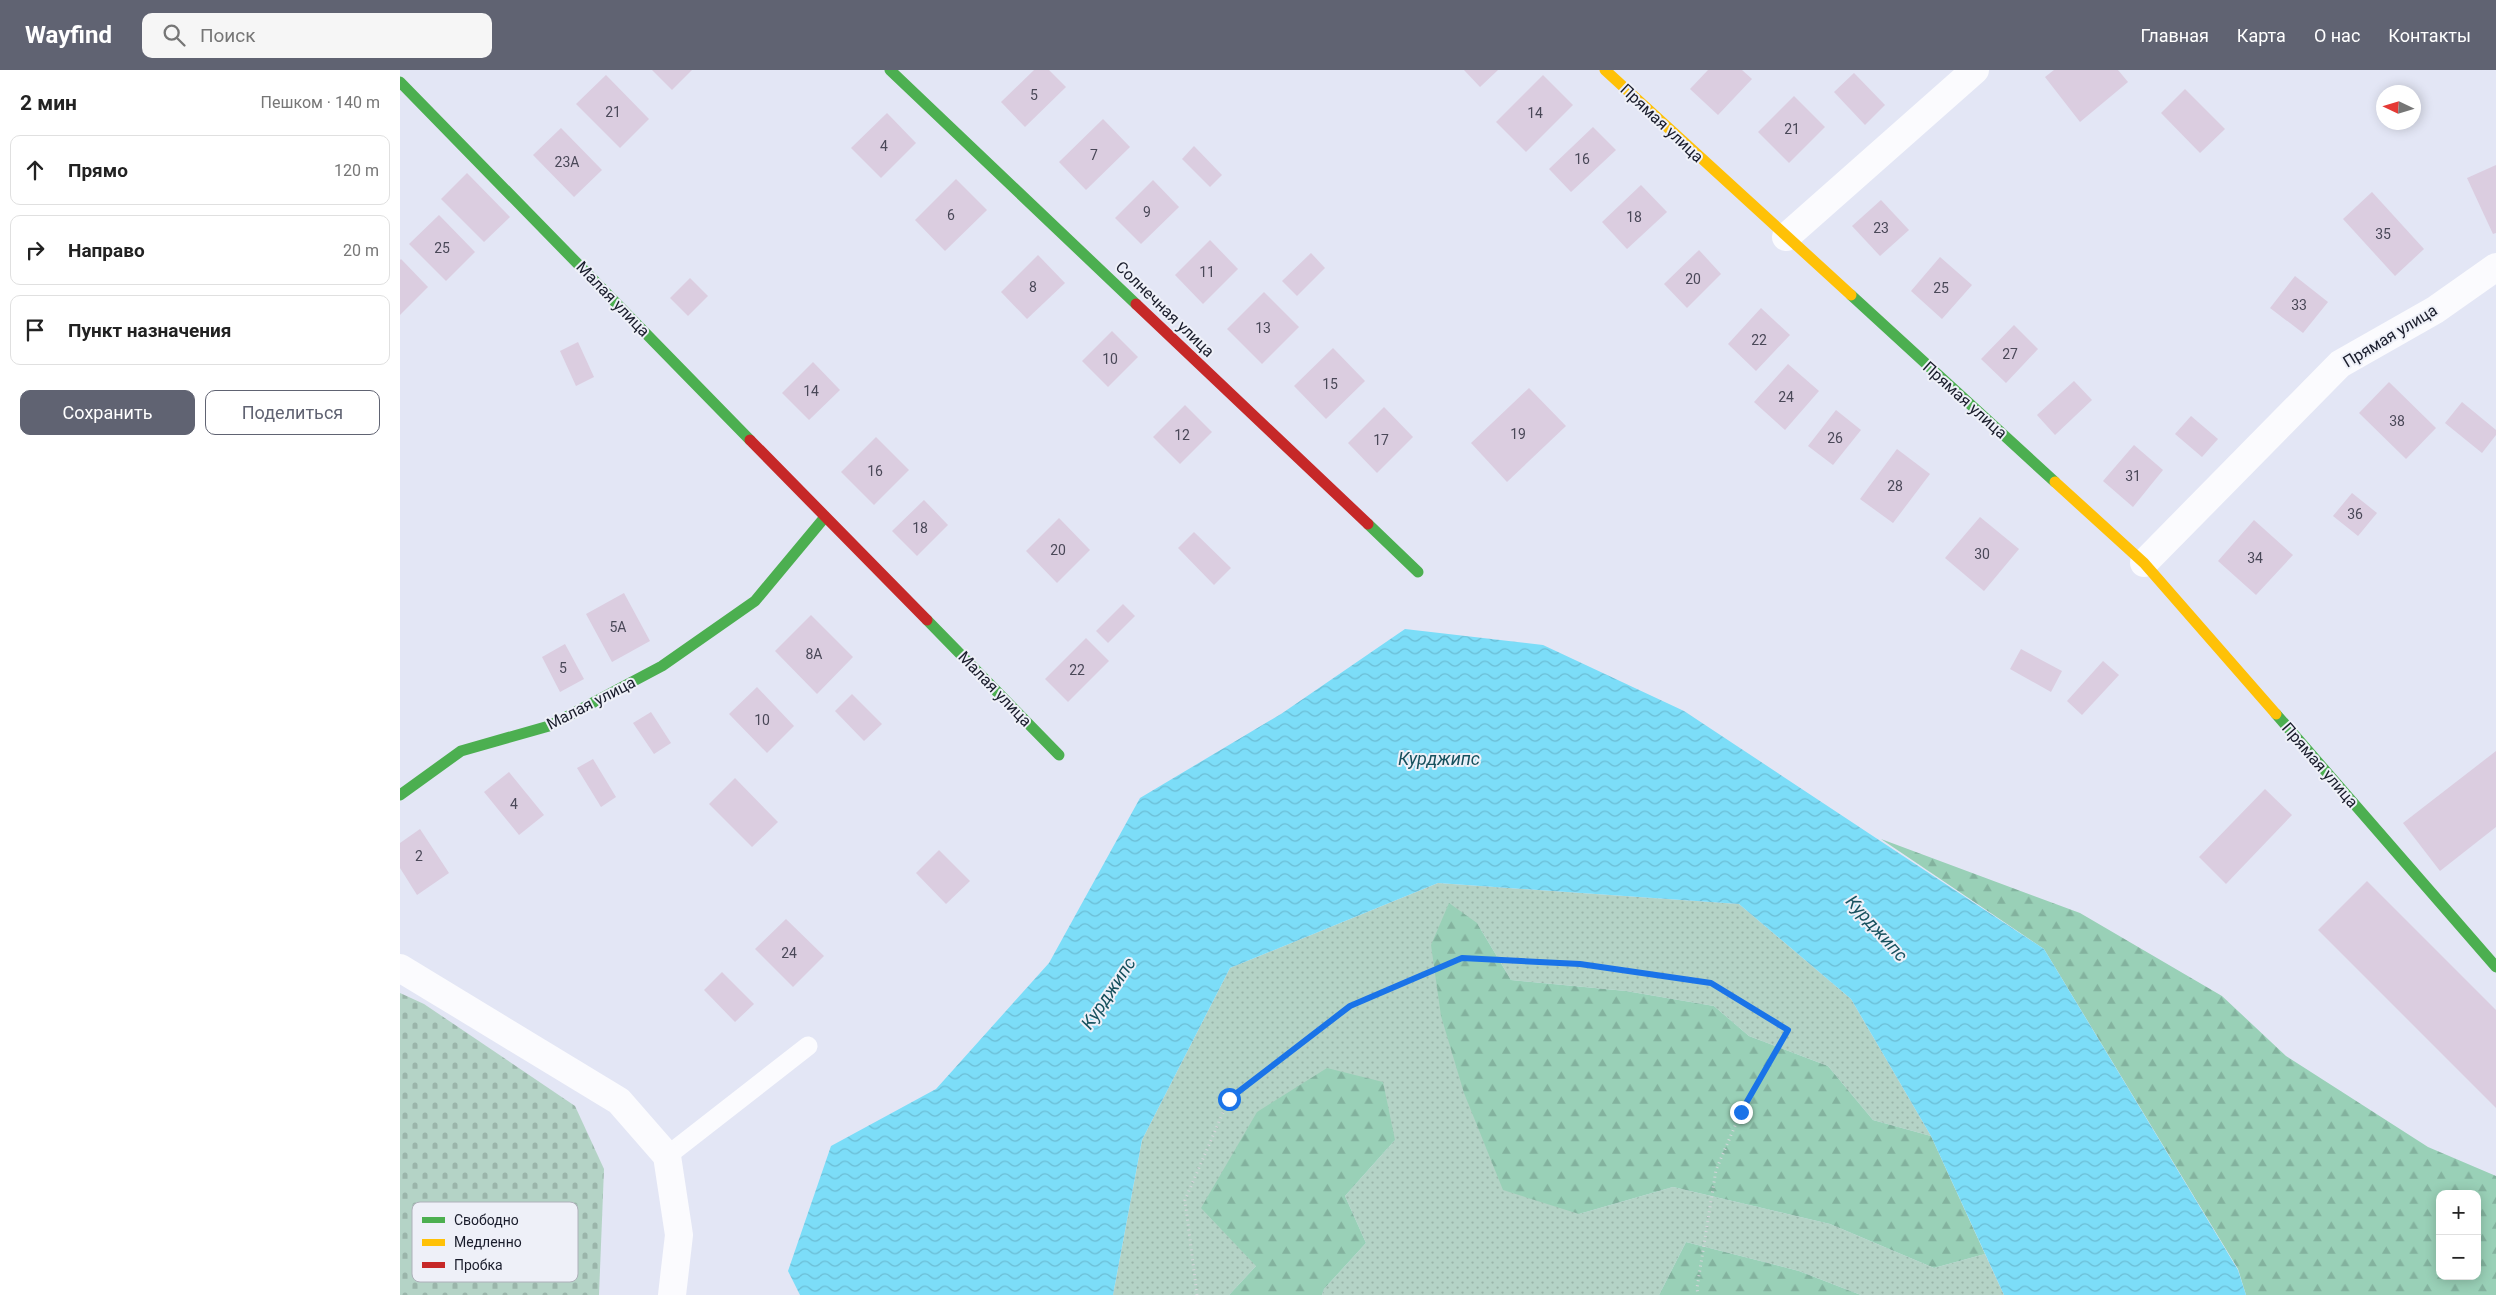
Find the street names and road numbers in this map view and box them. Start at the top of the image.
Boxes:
street label: Прямая улица [1617,80,1707,166]
street label: Малая улица [572,257,654,341]
street label: Солнечная улица [1112,257,1218,361]
street label: Прямая улица [2339,300,2441,372]
street label: Прямая улица [1919,357,2011,443]
street label: Малая улица [954,647,1036,731]
street label: Малая улица [543,672,639,734]
street label: Прямая улица [2278,719,2362,811]

